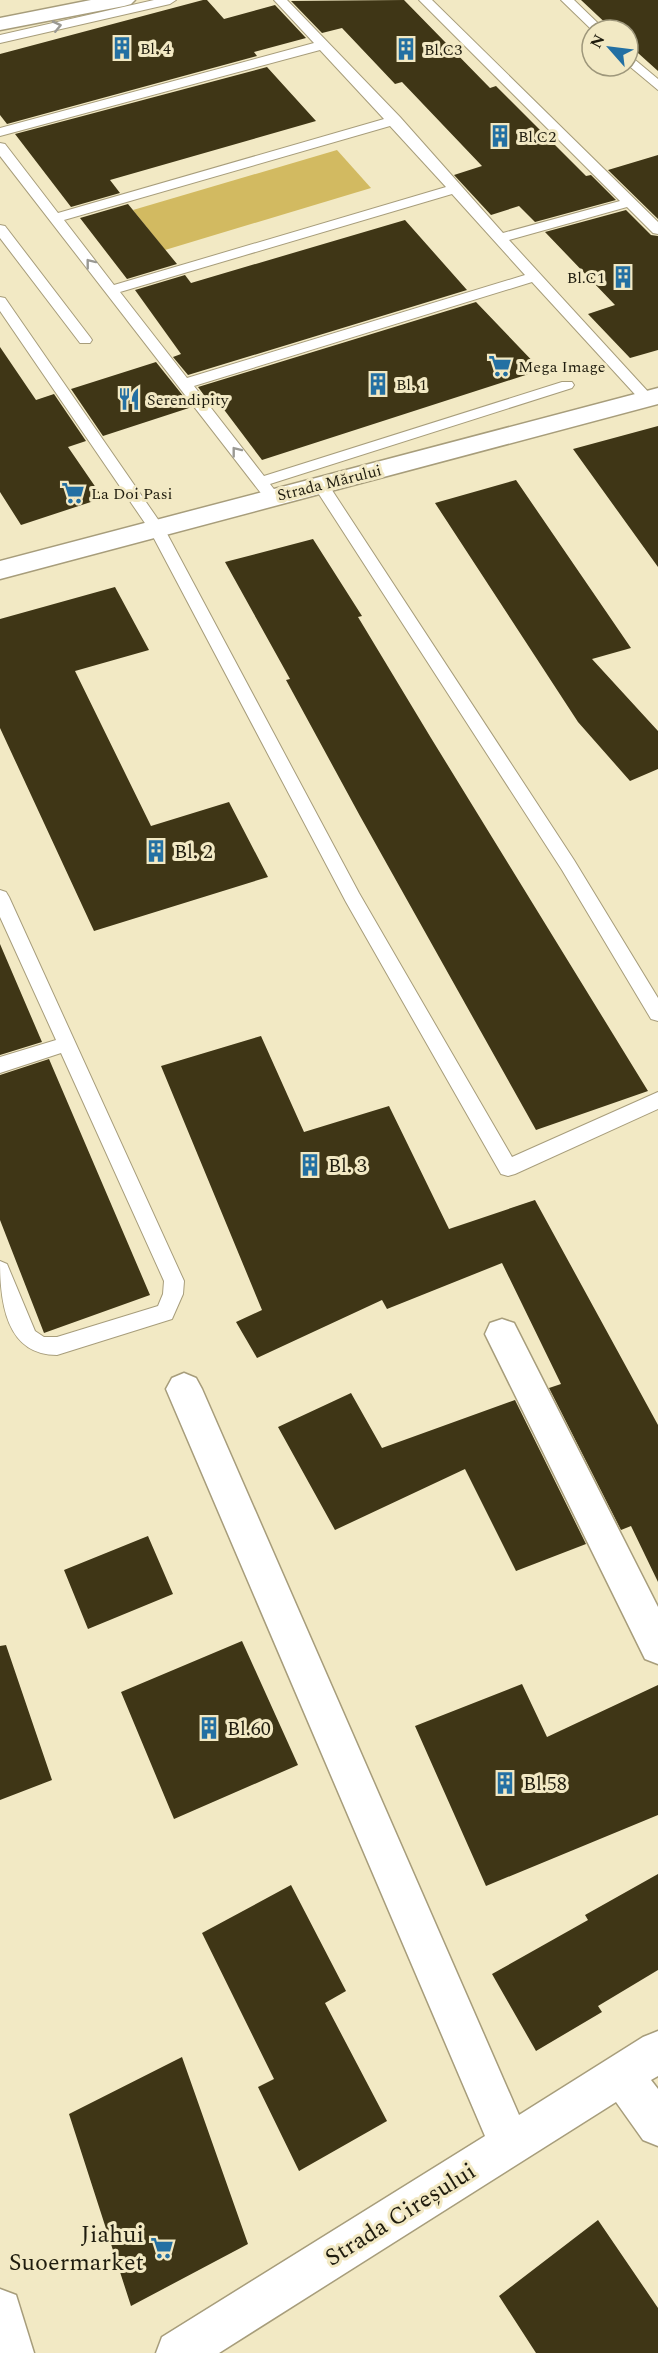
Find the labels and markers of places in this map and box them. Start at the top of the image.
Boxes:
building icon: Bl. 4 [109,35,135,61]
building icon: Bl.C3 [393,36,419,62]
place label: Bl. 4 [140,37,171,61]
place label: Bl.C3 [424,38,462,62]
building icon: Bl.C2 [487,123,513,149]
place label: Bl.C2 [518,125,556,149]
building icon: Bl.C1 [610,264,636,290]
place label: Bl.C1 [567,266,605,290]
supermarket icon: Mega Image [487,353,513,379]
place label: Mega Image [518,355,605,379]
building icon: Bl. 1 [365,371,391,397]
place label: Bl. 1 [396,373,427,397]
restaurant icon: Serendipity [116,386,142,412]
place label: Serendipity [147,388,230,412]
supermarket icon: La Doi Pasi [60,480,86,506]
place label: La Doi Pasi [91,482,173,506]
place label: Bl. 2 [174,837,213,867]
building icon: Bl. 2 [143,838,169,864]
place label: Bl. 3 [328,1151,367,1181]
building icon: Bl. 3 [297,1152,323,1178]
place label: Bl.60 [227,1714,271,1744]
building icon: Bl.60 [196,1715,222,1741]
place label: Bl.58 [523,1769,567,1799]
building icon: Bl.58 [492,1770,518,1796]
place label: Jiahui Suoermarket [9,2217,144,2281]
supermarket icon: Jiahui Suoermarket [149,2235,175,2261]

